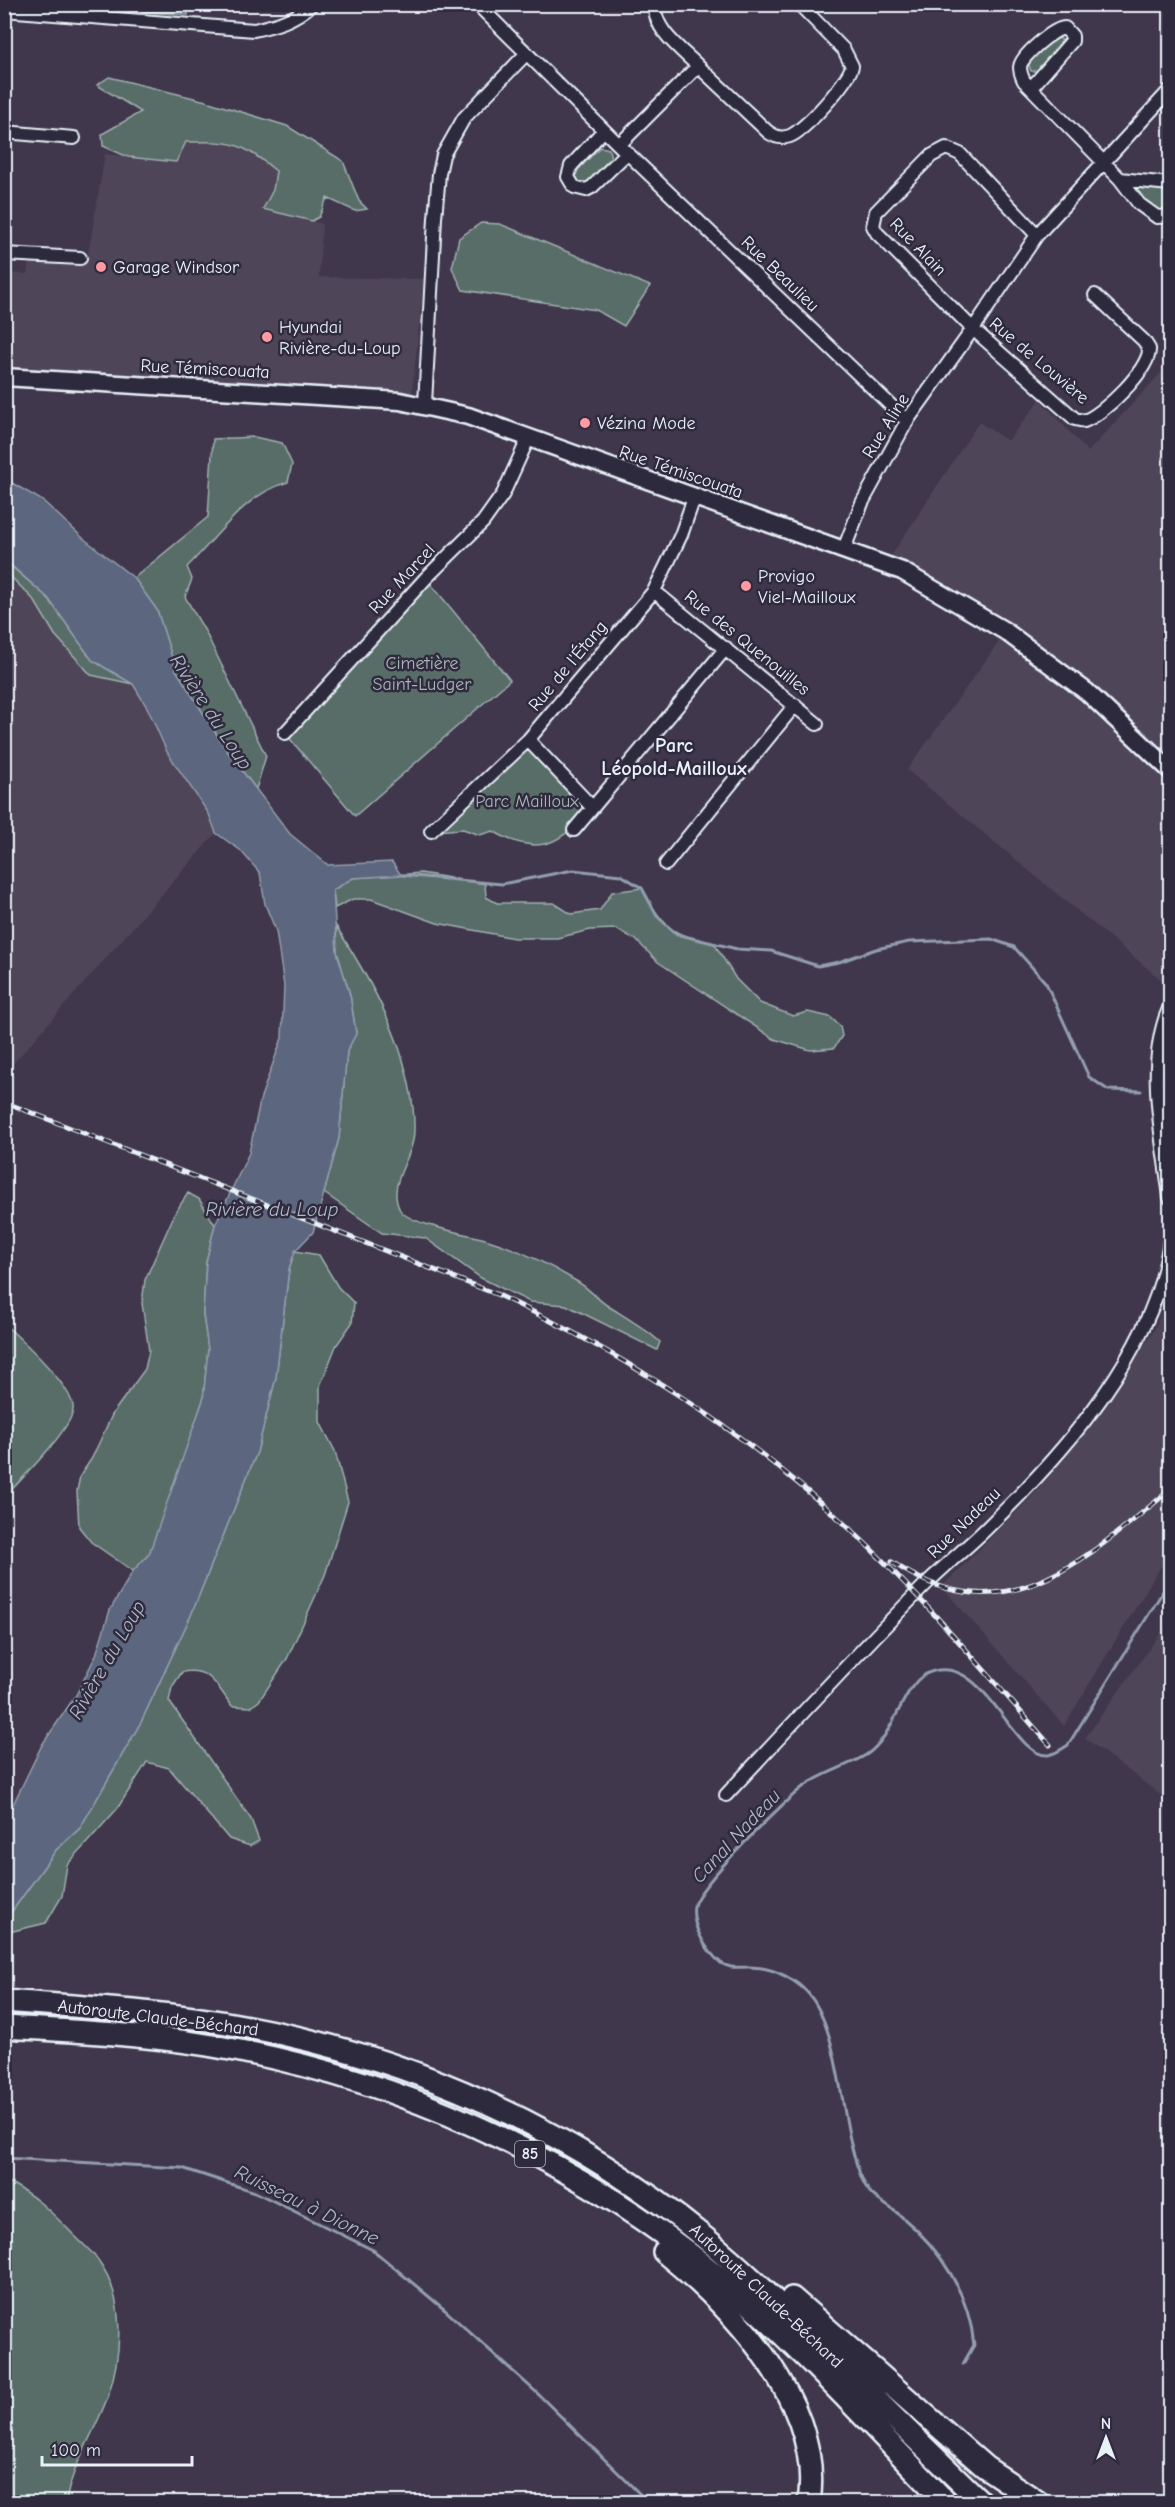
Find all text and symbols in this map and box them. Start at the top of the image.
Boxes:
street label: Rue Alain [885,214,951,280]
street label: Rue Beaulieu [737,232,823,316]
place label: Garage Windsor [113,257,240,278]
marker: Garage Windsor [94,260,108,274]
street label: Rue de Louvière [985,313,1093,409]
place label: Hyundai Rivière-du-Loup [279,317,400,359]
marker: Hyundai Rivière-du-Loup [260,330,274,344]
street label: Rue Témiscouata [140,355,270,383]
street label: Rue Aline [858,390,914,462]
place label: Vézina Mode [597,413,695,434]
marker: Vézina Mode [578,416,592,430]
street label: Rue Témiscouata [616,441,746,503]
street label: Rue Marcel [364,540,440,618]
place label: Provigo Viel-Mailloux [758,566,856,608]
marker: Provigo Viel-Mailloux [739,579,753,593]
street label: Rue des Quenouilles [680,586,814,700]
street label: Rue de l'Étang [523,616,612,715]
water label: Rivière du Loup [165,650,257,774]
park label: Cimetière Saint-Ludger [373,653,472,695]
district label: Parc Léopold-Mailloux [601,734,747,780]
park label: Parc Mailloux [475,791,579,812]
water label: Rivière du Loup [206,1198,338,1221]
street label: Rue Nadeau [923,1483,1005,1563]
water label: Rivière du Loup [64,1597,150,1723]
water label: Canal Nadeau [687,1784,785,1888]
street label: Autoroute Claude-Béchard [56,1995,260,2041]
road number: 85 [515,2141,545,2167]
water label: Ruisseau à Dionne [231,2160,383,2250]
street label: Autoroute Claude-Béchard [685,2219,847,2373]
north arrow [1076,2408,1136,2468]
text: N [1101,2415,1111,2433]
scale bar [42,2429,192,2467]
text: 100 m [51,2440,101,2461]

